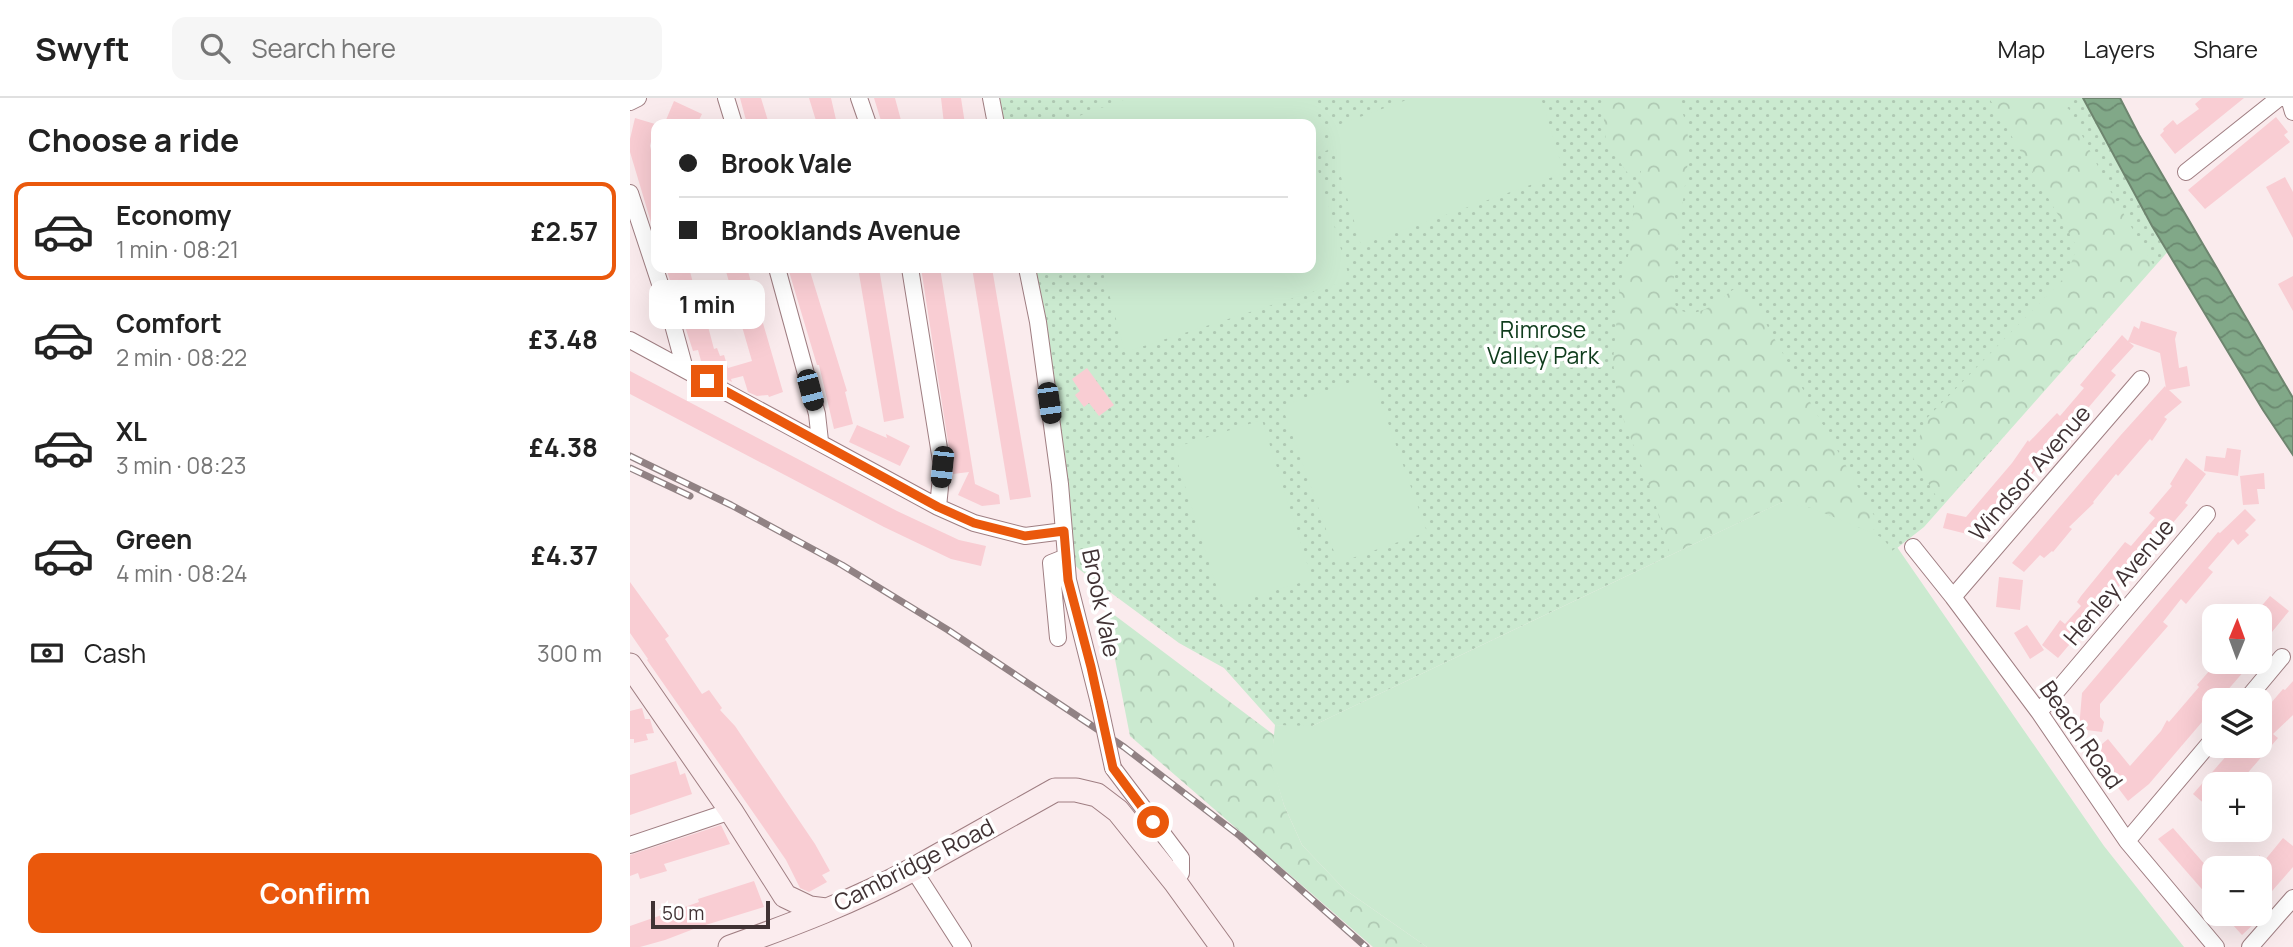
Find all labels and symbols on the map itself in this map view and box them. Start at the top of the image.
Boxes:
callout: 1 min [649,280,765,328]
park label: Rimrose Valley Park [1487,313,1600,371]
route end [691,365,723,397]
car [795,367,826,413]
car [1036,381,1063,425]
street label: Windsor Avenue [1961,397,2097,547]
car [930,445,955,489]
street label: Henley Avenue [2056,511,2181,652]
street label: Brook Vale [1075,546,1129,660]
north arrow [2202,604,2272,674]
street label: Beach Road [2033,674,2131,795]
route start [1137,806,1169,838]
street label: Cambridge Road [828,810,999,918]
scale bar [651,898,770,930]

